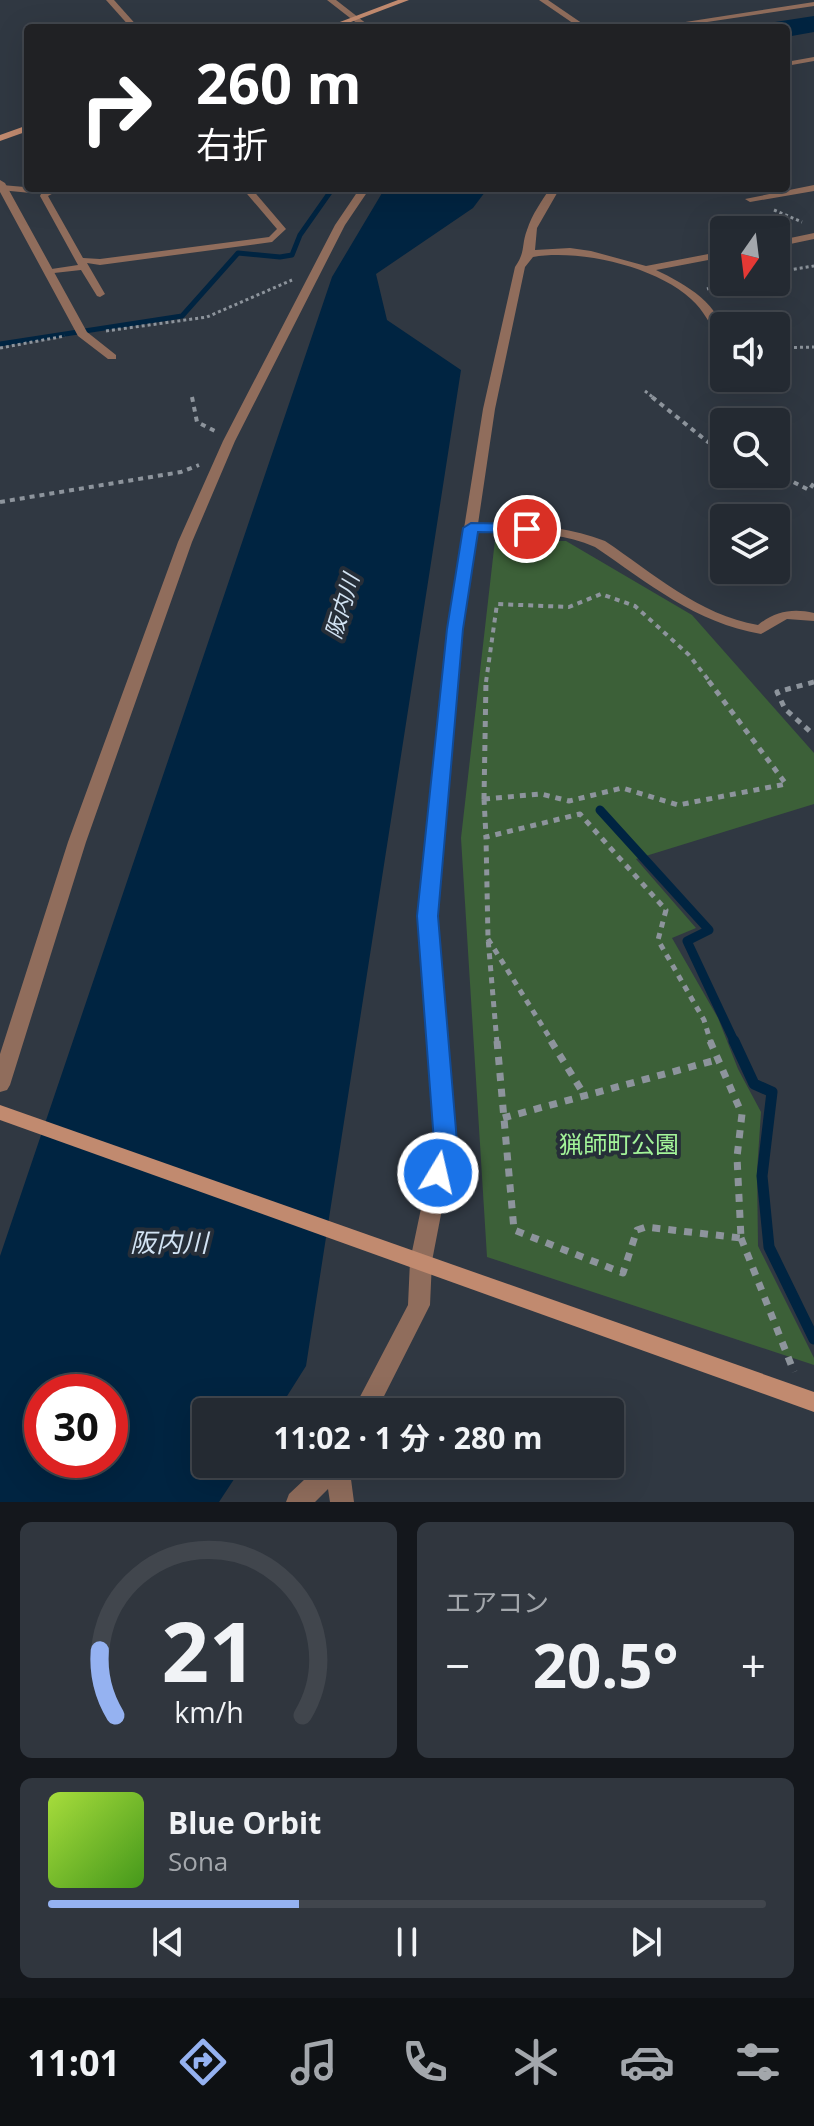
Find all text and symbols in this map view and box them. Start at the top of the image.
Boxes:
text: 260 m [196,44,362,120]
icon: right [64,56,168,160]
text: 右折 [196,120,268,169]
north arrow [710,216,790,296]
map controls [710,216,790,584]
button: sound [710,312,790,392]
button: search [710,408,790,488]
pin [493,495,561,563]
button: layers [710,504,790,584]
icon: arrive [505,507,549,551]
water label: 阪内川 [317,568,366,642]
park label: 猟師町公園 [559,1127,679,1160]
position arrow [396,1131,480,1215]
water label: 阪内川 [130,1224,211,1260]
speed limit sign: 30 [24,1374,128,1478]
text: 11:02 · 1 分 · 280 m [273,1417,543,1458]
text: エアコン [445,1584,549,1620]
text: 21 [161,1593,256,1706]
text: 20.5° [533,1624,678,1706]
text: − [445,1635,470,1695]
text: + [741,1635,766,1695]
text: km/h [174,1692,243,1731]
text: Blue Orbit [168,1802,321,1843]
text: Sona [168,1843,228,1879]
icon: previous [146,1920,190,1964]
icon: pause [385,1920,429,1964]
icon: next [624,1920,668,1964]
icon: directions [175,2034,231,2090]
icon: music [286,2034,342,2090]
icon: phone [397,2034,453,2090]
icon: climate [508,2034,564,2090]
icon: car [619,2034,675,2090]
icon: filters [730,2034,786,2090]
text: 11:01 [28,2038,120,2087]

